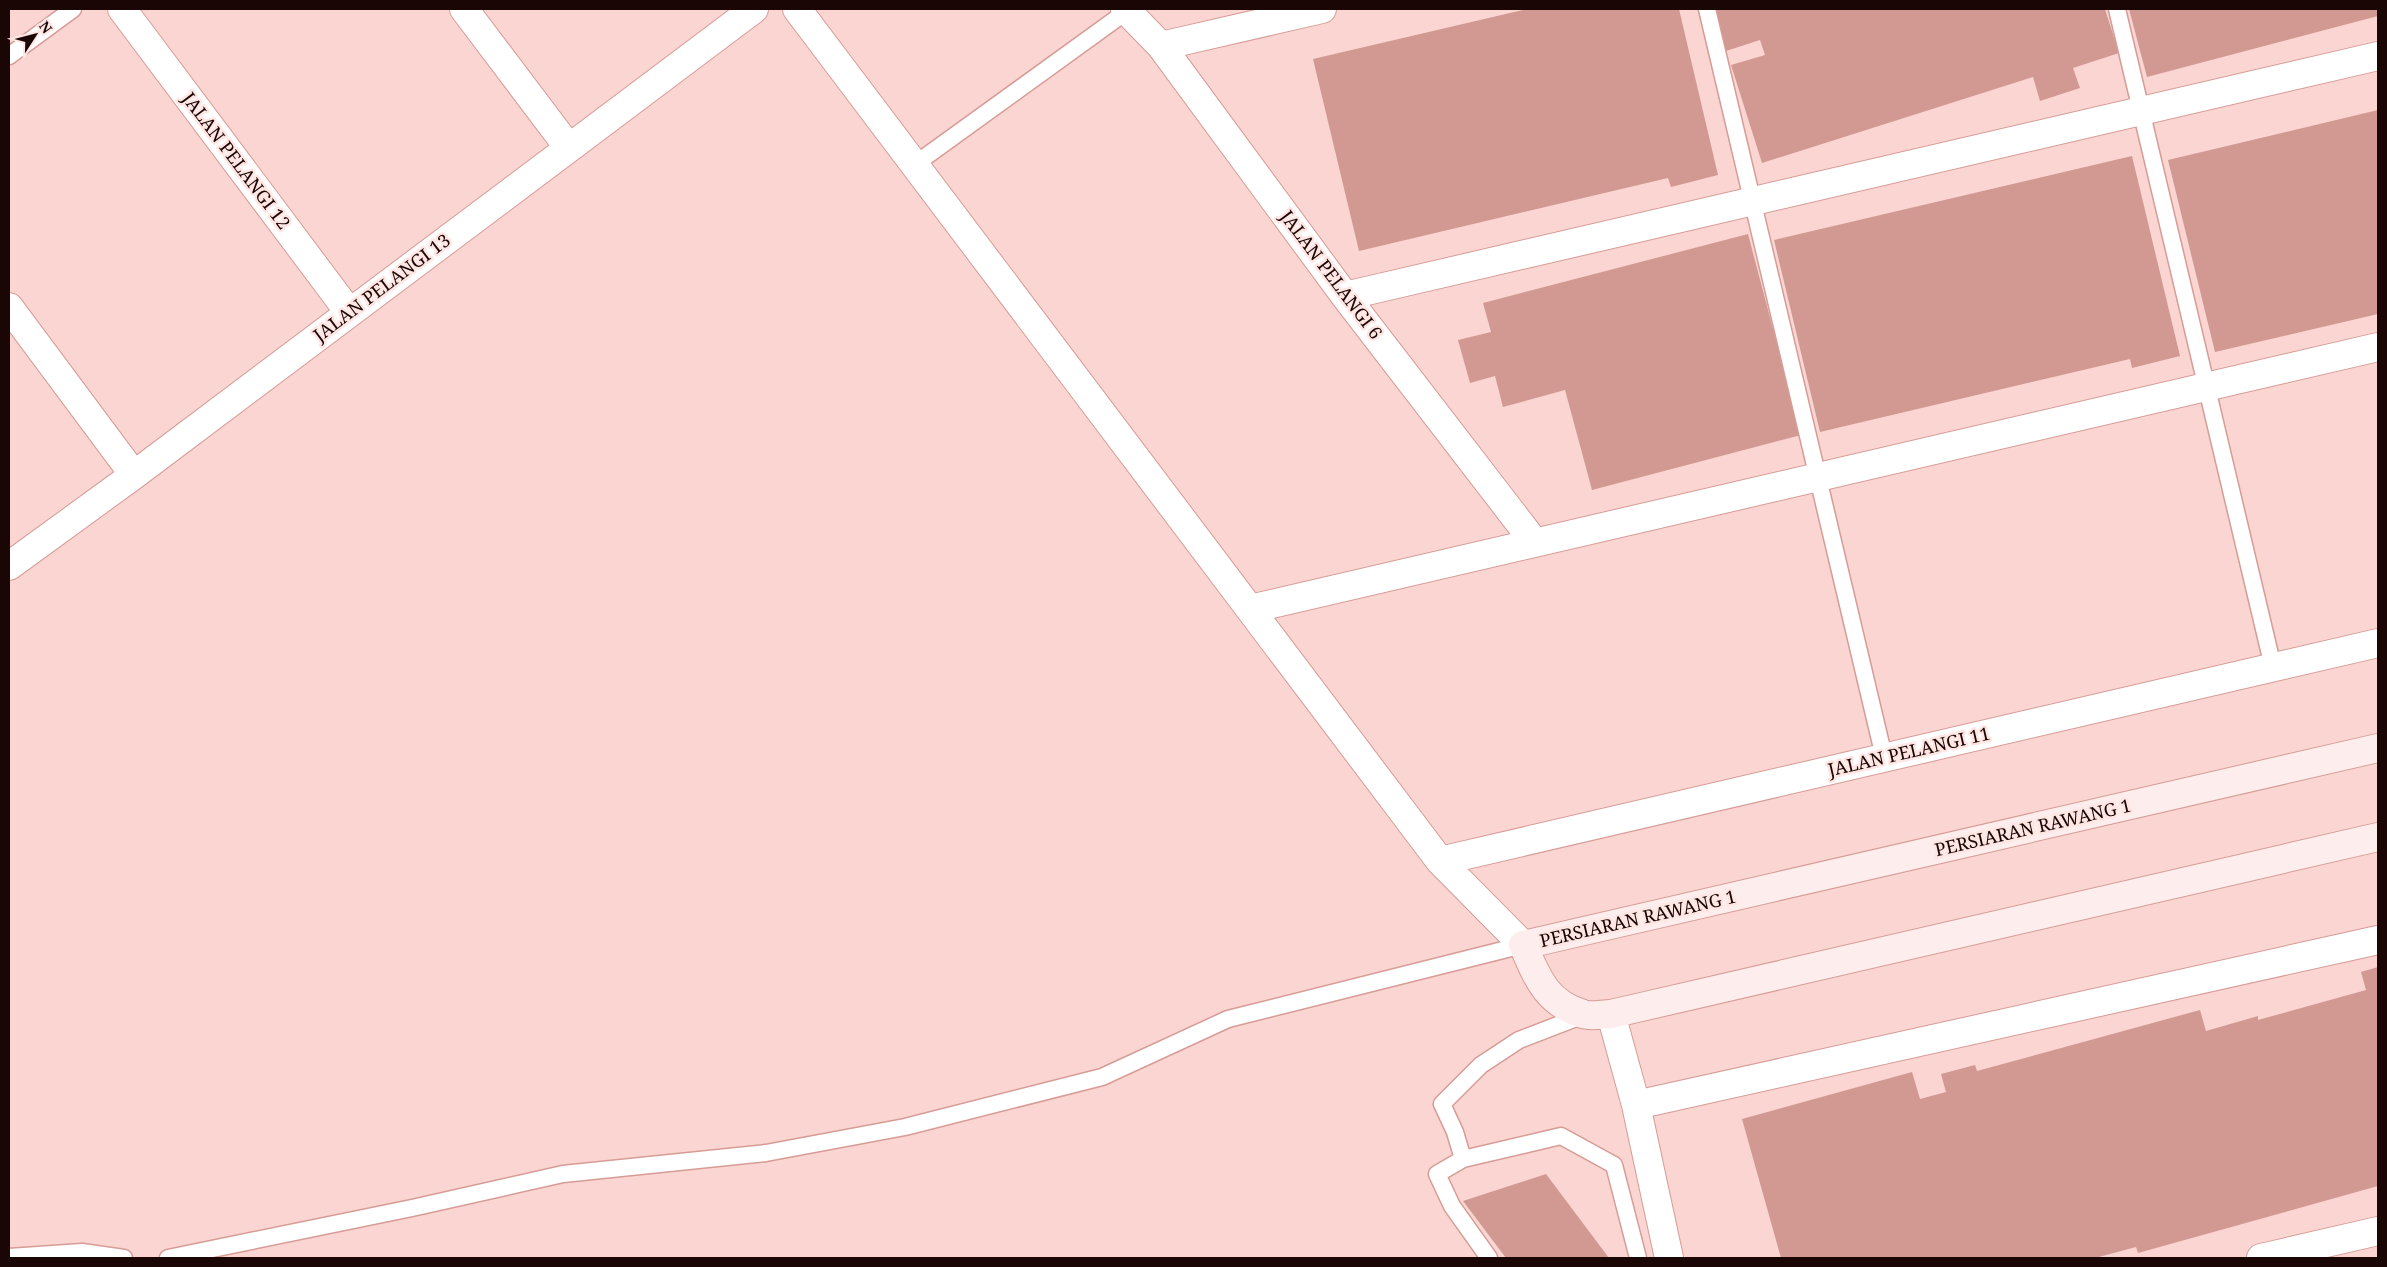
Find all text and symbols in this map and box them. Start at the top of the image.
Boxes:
north arrow [10,10,60,60]
text: N [35,17,57,37]
street label: JALAN PELANGI 12 [177,86,296,234]
street label: JALAN PELANGI 6 [1275,204,1388,344]
street label: JALAN PELANGI 13 [307,228,455,347]
street label: JALAN PELANGI 11 [1825,721,1992,782]
street label: PERSIARAN RAWANG 1 [1932,793,2133,861]
street label: PERSIARAN RAWANG 1 [1537,884,1738,952]

